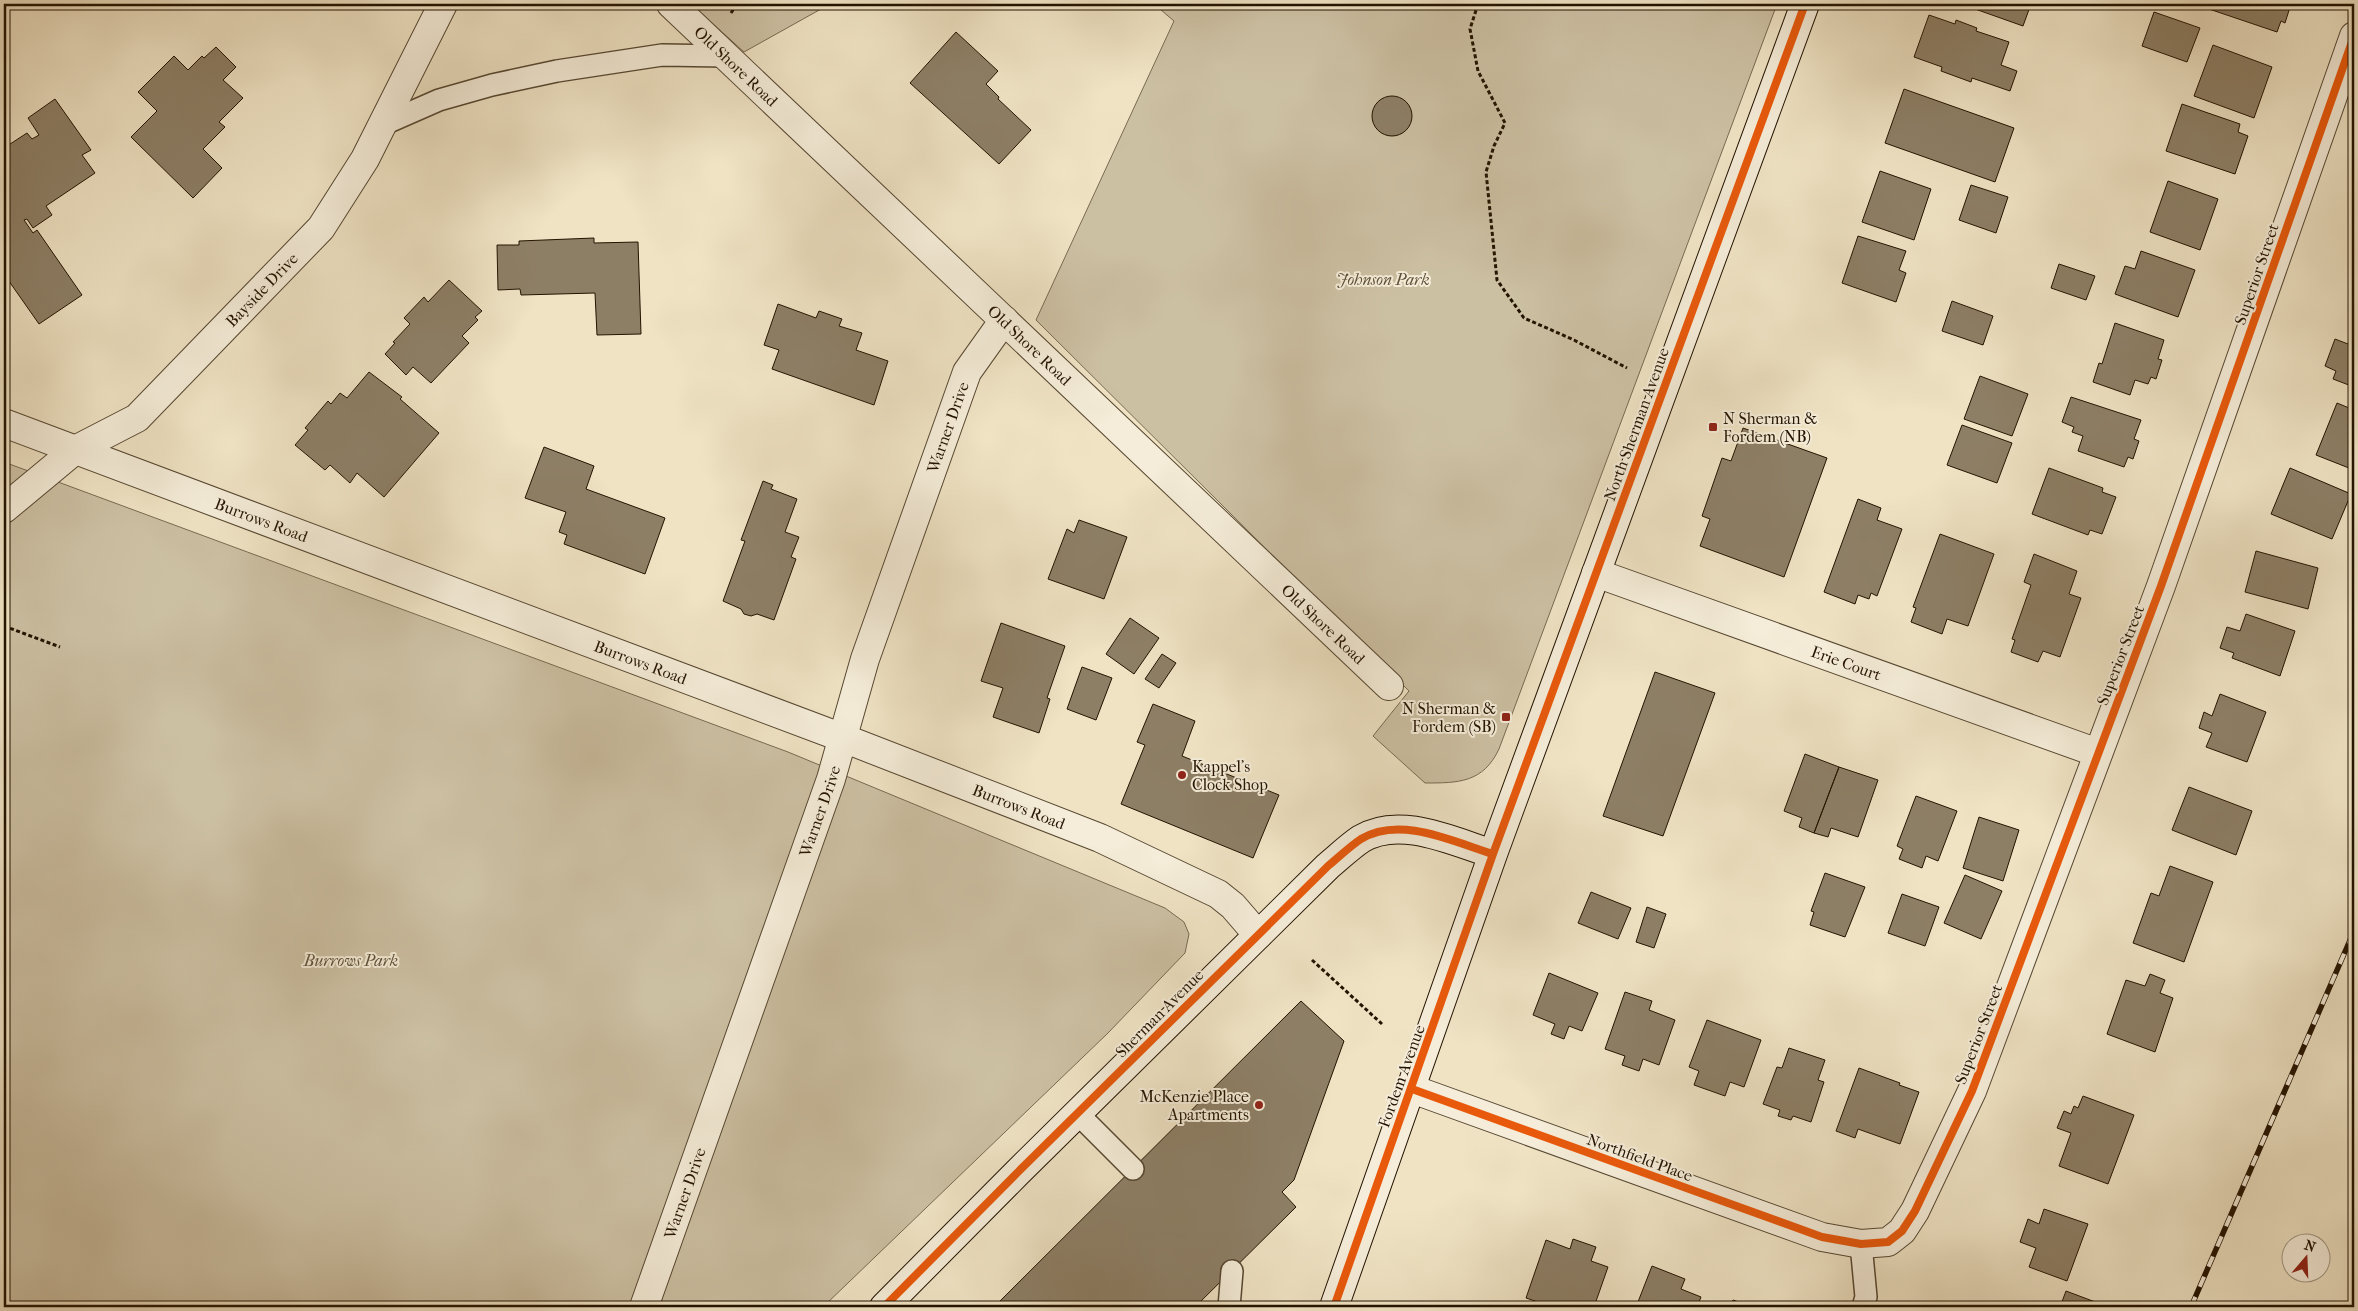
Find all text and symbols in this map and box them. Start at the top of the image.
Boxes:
street label: Old Shore Road [690,22,782,111]
street label: Superior Street [2230,221,2283,327]
street label: Bayside Drive [222,249,302,331]
park label: Johnson Park [1336,270,1430,289]
street label: Old Shore Road [984,301,1075,390]
street label: North Sherman Avenue [1600,345,1673,503]
street label: Warner Drive [923,379,973,476]
place label: N Sherman & Fordem (NB) [1723,409,1817,446]
marker: N Sherman & Fordem (NB) [1707,421,1719,433]
street label: Burrows Road [212,494,311,546]
street label: Old Shore Road [1277,580,1369,668]
street label: Superior Street [2093,602,2148,708]
street label: Burrows Road [591,636,690,689]
street label: Erie Court [1809,642,1884,685]
place label: N Sherman & Fordem (SB) [1402,699,1496,736]
marker: N Sherman & Fordem (SB) [1500,711,1512,723]
place label: Kappel's Clock Shop [1192,757,1268,794]
street label: Warner Drive [795,763,844,860]
marker: Kappel's Clock Shop [1176,769,1188,781]
street label: Burrows Road [970,780,1068,834]
park label: Burrows Park [303,951,398,970]
street label: Sherman Avenue [1111,965,1207,1061]
street label: Superior Street [1951,981,2006,1087]
street label: Fordem Avenue [1374,1022,1429,1130]
place label: McKenzie Place Apartments [1140,1087,1249,1124]
marker: McKenzie Place Apartments [1253,1099,1265,1111]
street label: Northfield Place [1584,1130,1695,1185]
street label: Warner Drive [660,1145,710,1242]
north arrow [2280,1234,2330,1284]
text: N [2302,1236,2318,1256]

